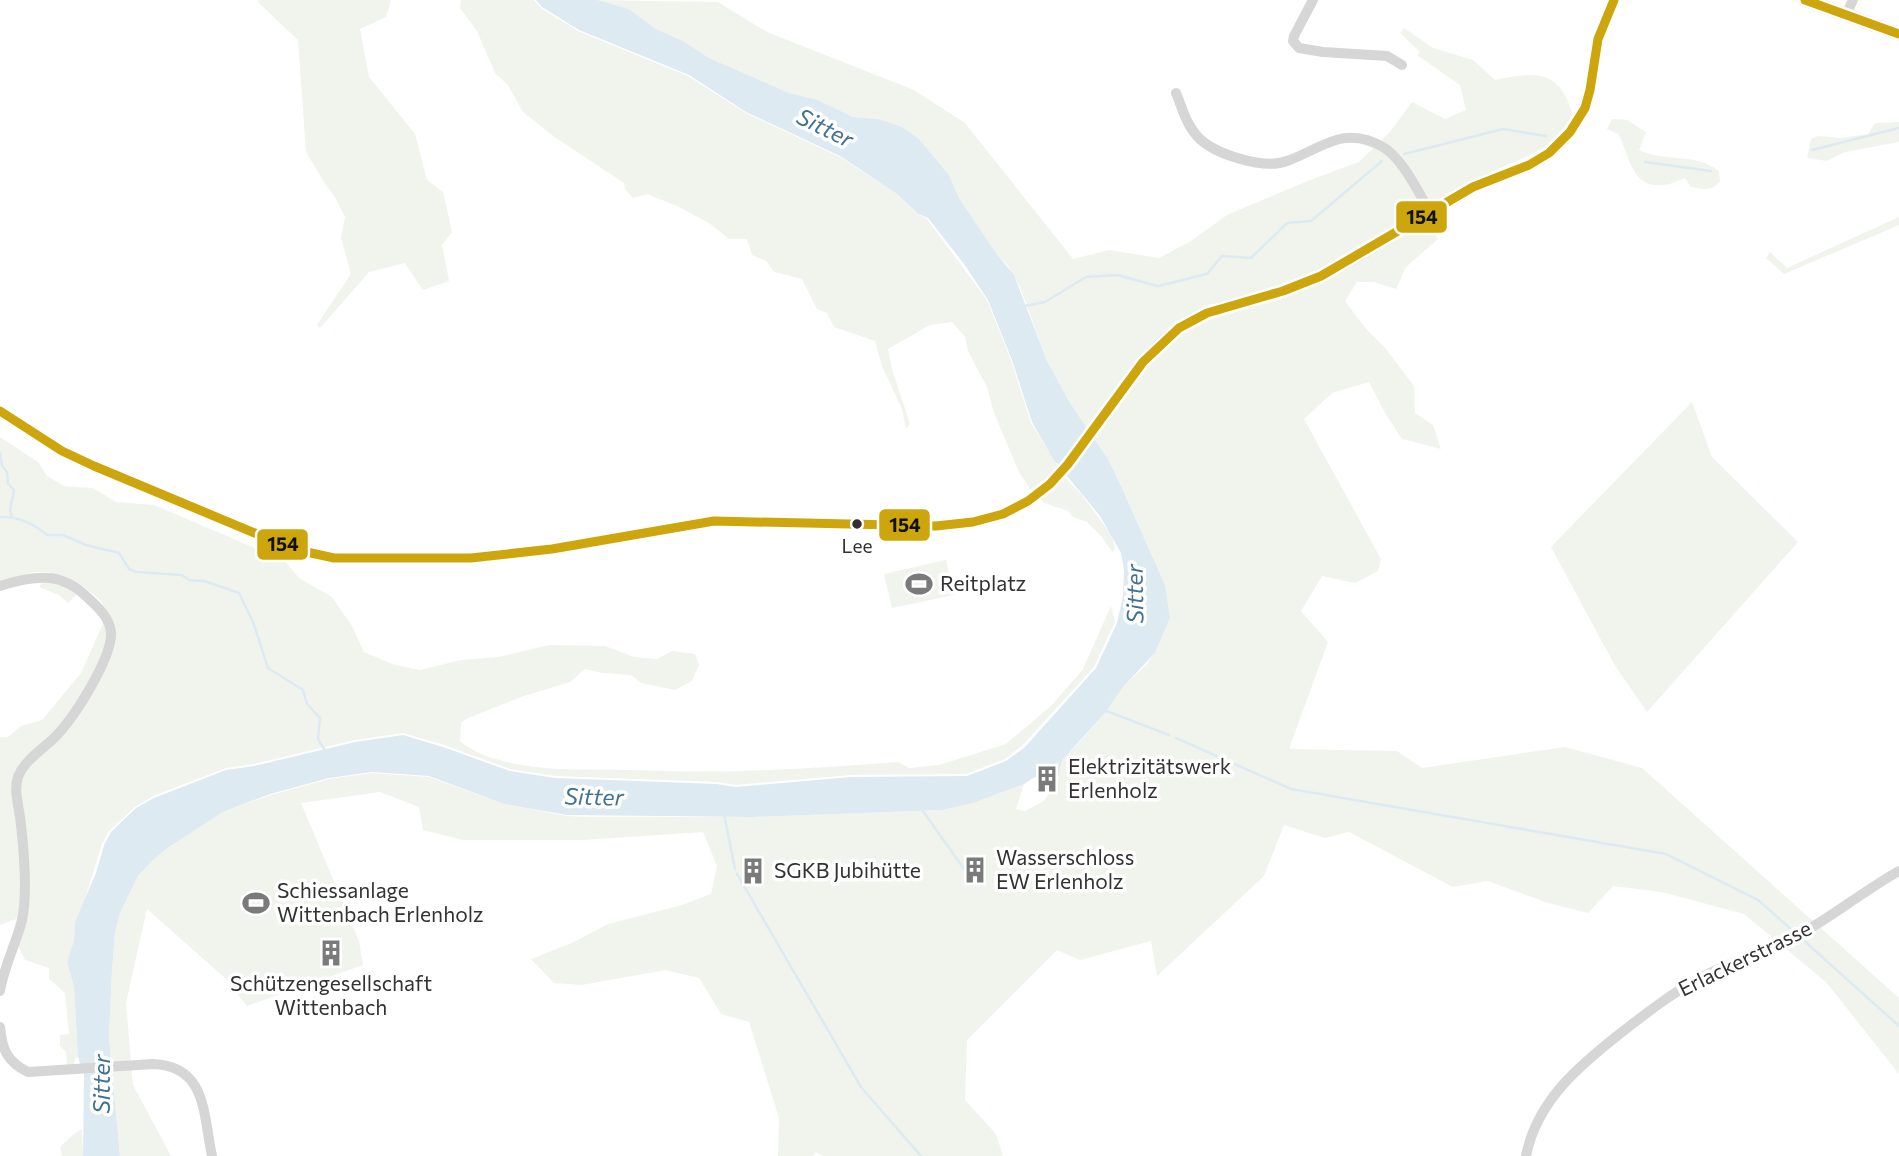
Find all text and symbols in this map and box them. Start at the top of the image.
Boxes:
water label: Sitter [793,101,859,153]
line badge: 154 [1395,200,1448,234]
text: 154 [1406,205,1438,228]
line badge: 154 [878,508,931,542]
text: 154 [889,513,921,536]
marker: Lee [850,517,864,531]
line badge: 154 [256,528,309,561]
text: 154 [267,532,299,555]
place label: Lee [842,534,872,557]
water label: Sitter [1119,563,1149,624]
sports icon: Reitplatz [904,569,934,599]
place label: Reitplatz [940,570,1026,595]
place label: Elektrizitätswerk Erlenholz [1068,753,1231,802]
building icon: Elektrizitätswerk Erlenholz [1032,764,1062,794]
water label: Sitter [564,781,625,811]
place label: Wasserschloss EW Erlenholz [996,844,1134,893]
building icon: Wasserschloss EW Erlenholz [960,855,990,885]
building icon: SGKB Jubihütte [738,856,768,886]
place label: SGKB Jubihütte [774,857,921,882]
place label: Schiessanlage Wittenbach Erlenholz [277,877,484,926]
sports icon: Schiessanlage Wittenbach Erlenholz [241,888,271,918]
street label: Erlackerstrasse [1674,915,1815,1001]
building icon: Schützengesellschaft Wittenbach [316,938,346,968]
place label: Schützengesellschaft Wittenbach [230,970,432,1019]
water label: Sitter [87,1053,115,1114]

